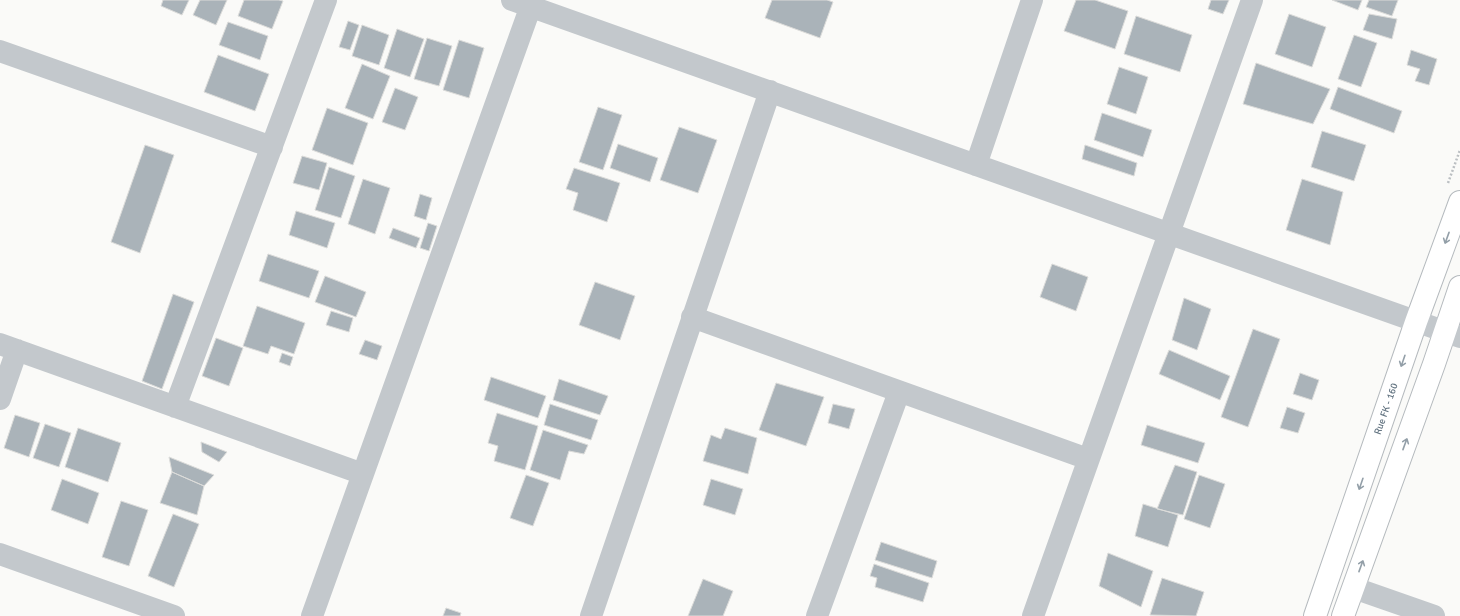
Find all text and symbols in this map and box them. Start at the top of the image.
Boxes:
one-way arrow [1442,232,1450,244]
one-way arrow [1399,355,1407,367]
street label: Rue FK - 160 [1372,381,1401,436]
one-way arrow [1402,438,1410,450]
one-way arrow [1357,477,1364,490]
one-way arrow [1358,561,1366,573]

